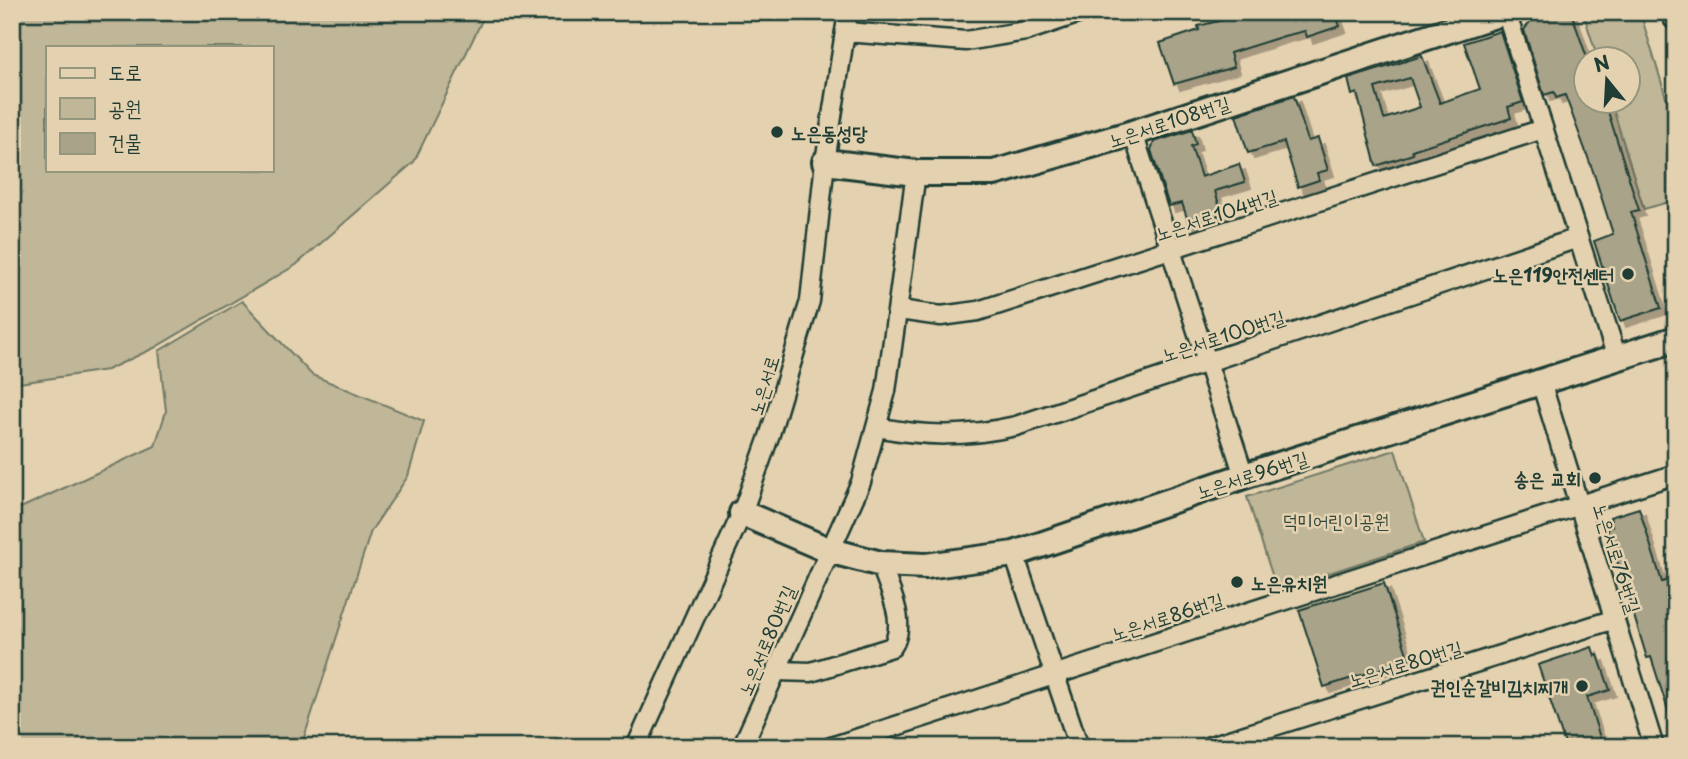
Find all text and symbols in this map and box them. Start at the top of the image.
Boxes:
legend [46,46,273,172]
north arrow [1572,46,1642,116]
text: N [1590,47,1613,79]
text: 도로 [108,55,142,87]
street label: 노은서로108번길 [1105,88,1233,154]
text: 공원 [108,91,142,123]
place label: 노은동성당 [791,118,868,146]
marker: 노은동성당 [769,124,785,140]
text: 건물 [108,125,142,157]
street label: 노은서로104번길 [1151,181,1281,247]
place label: 노은119안전센터 [1493,260,1614,288]
marker: 노은119안전센터 [1620,266,1636,282]
street label: 노은서로100번길 [1158,302,1288,368]
street label: 노은서로 [741,352,785,418]
street label: 노은서로96번길 [1193,443,1311,505]
place label: 송은 교회 [1514,464,1581,492]
marker: 송은 교회 [1587,470,1603,486]
street label: 노은서로76번길 [1587,499,1649,617]
park label: 덕미어린이공원 [1282,506,1390,534]
place label: 노은유치원 [1251,568,1327,596]
marker: 노은유치원 [1229,574,1245,590]
street label: 노은서로80번길 [730,580,802,700]
street label: 노은서로86번길 [1107,585,1227,647]
street label: 노은서로80번길 [1345,632,1465,694]
place label: 권인순갈비김치찌개 [1430,672,1568,700]
marker: 권인순갈비김치찌개 [1574,678,1590,694]

